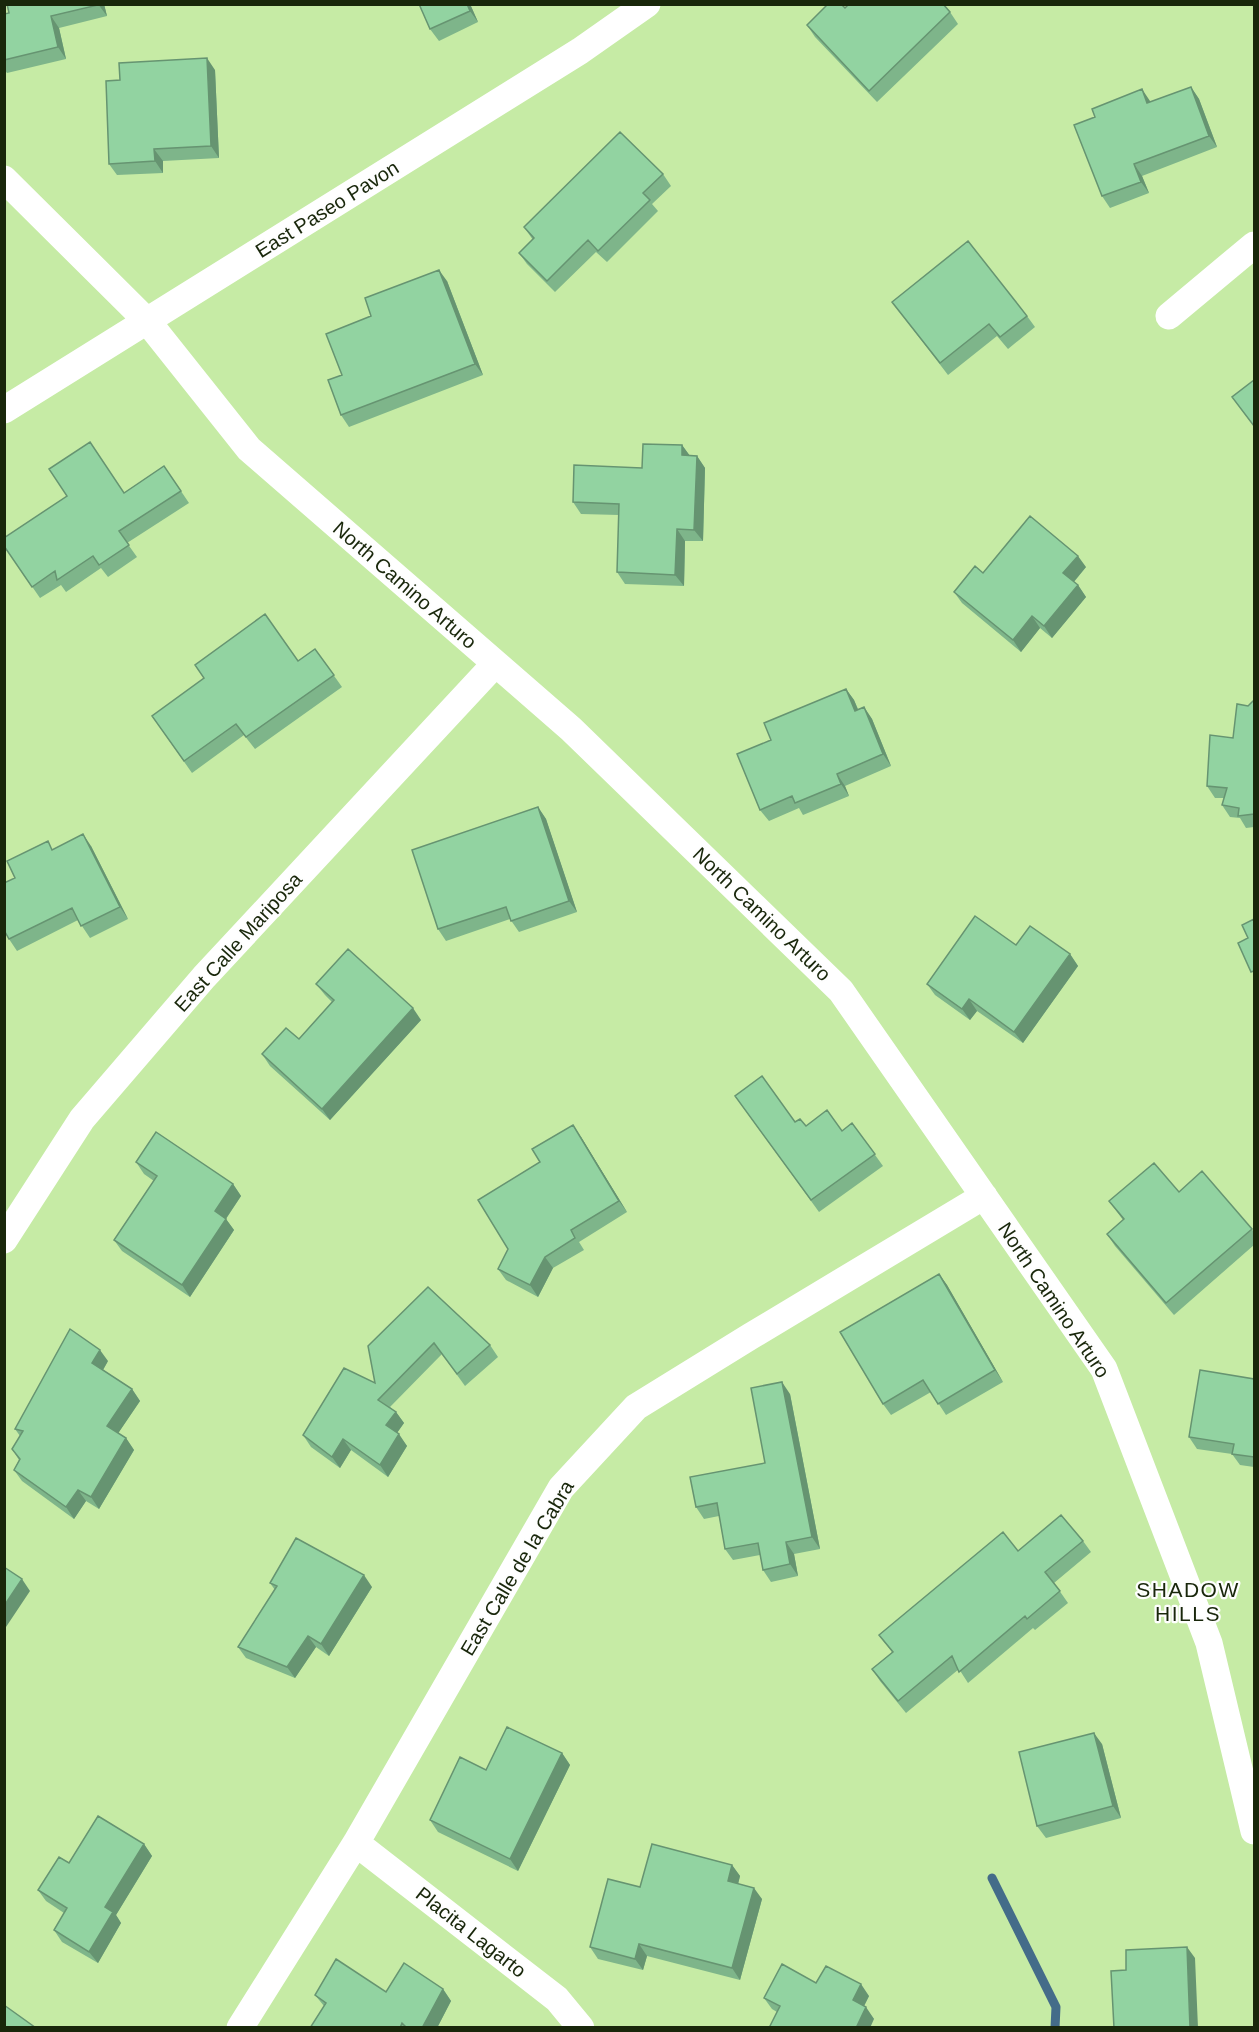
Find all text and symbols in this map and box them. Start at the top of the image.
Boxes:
street label: East Paseo Pavon [251,156,403,262]
street label: North Camino Arturo [329,517,481,653]
street label: North Camino Arturo [689,843,835,985]
street label: East Calle Mariposa [170,867,307,1016]
street label: North Camino Arturo [994,1218,1114,1382]
street label: East Calle de la Cabra [456,1476,578,1659]
district label: SHADOW HILLS [1136,1578,1240,1625]
street label: Placita Lagarto [412,1882,530,1982]

